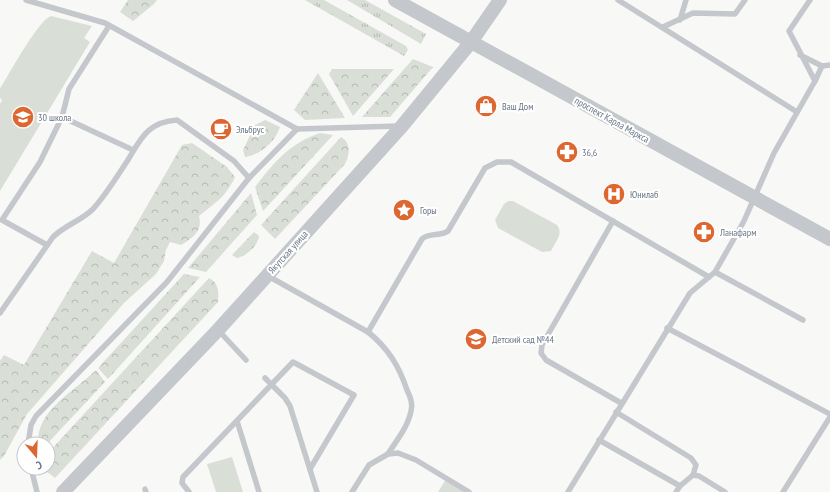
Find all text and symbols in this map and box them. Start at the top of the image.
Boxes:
shop icon: Ваш Дом [473,93,499,119]
street label: проспект Карла Маркса [572,94,652,146]
place label: Ваш Дом [502,100,533,113]
school or university icon: 30 школа [10,104,36,130]
place label: 30 школа [38,111,71,124]
cafe icon: Эльбрус [208,116,234,142]
place label: Эльбрус [236,123,265,136]
pharmacy icon: 36,6 [554,139,580,165]
place label: 36,6 [582,146,598,159]
hospital icon: Юнилаб [601,181,627,207]
place label: Юнилаб [630,188,658,201]
place icon: Горы [391,197,417,223]
place label: Горы [420,204,437,217]
pharmacy icon: Ланафарм [691,219,717,245]
place label: Ланафарм [719,226,756,239]
street label: Якутская улица [265,228,311,276]
school or university icon: Детский сад №44 [463,326,489,352]
place label: Детский сад №44 [492,333,555,346]
north arrow [16,436,56,476]
text: С [35,458,44,473]

